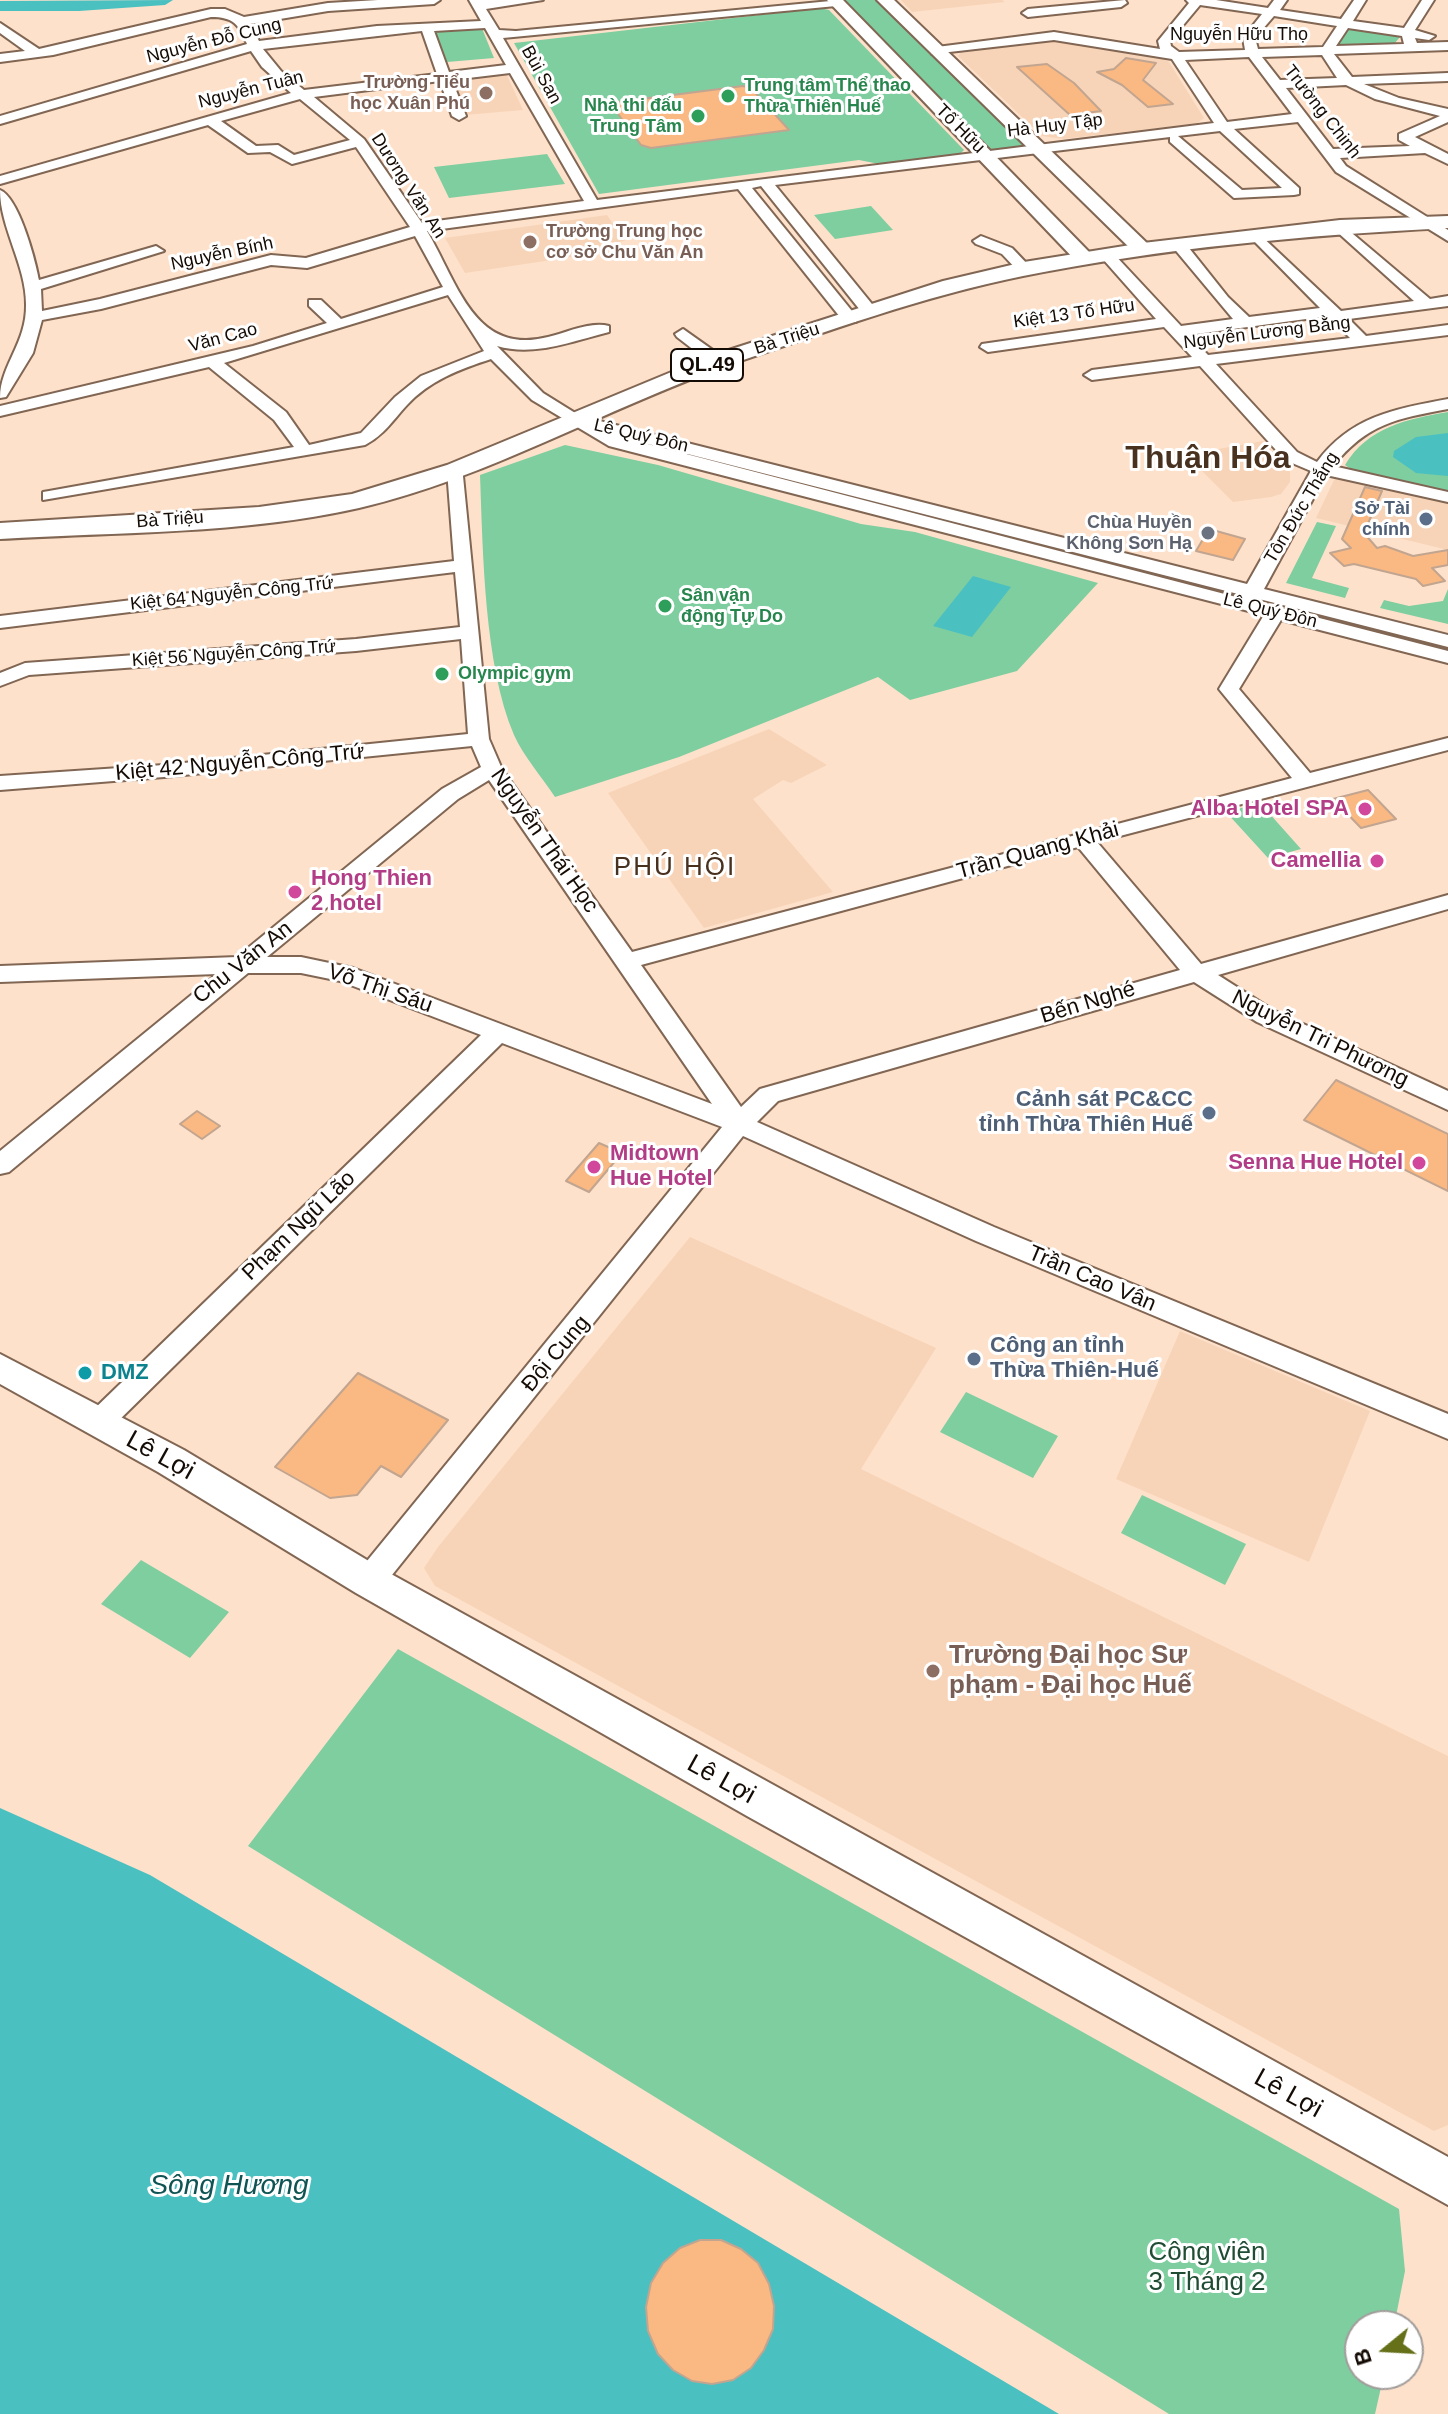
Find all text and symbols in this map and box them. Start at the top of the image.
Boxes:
street label: Nguyễn Đỗ Cung [144,14,284,68]
street label: Nguyễn Hữu Thọ [1170,24,1308,46]
street label: Bùi San [516,42,566,108]
street label: Trường Chinh [1279,61,1365,163]
street label: Nguyễn Tuân [196,67,306,113]
place label: Trường Tiểu học Xuân Phú [350,72,470,114]
place label: Trung tâm Thể thao Thừa Thiên Huế [744,75,911,118]
marker: Trường Tiểu học Xuân Phú [477,84,495,102]
marker: Trung tâm Thể thao Thừa Thiên Huế [719,87,737,105]
place label: Nhà thi đấu Trung Tâm [584,95,682,138]
street label: Tố Hữu [931,100,989,158]
marker: Nhà thi đấu Trung Tâm [689,107,707,125]
street label: Hà Huy Tập [1006,109,1104,143]
street label: Dương Văn An [366,129,450,243]
place label: Trường Trung học cơ sở Chu Văn An [546,221,704,264]
street label: Nguyễn Bính [169,233,275,275]
marker: Trường Trung học cơ sở Chu Văn An [521,233,539,251]
street label: Kiệt 13 Tố Hữu [1012,295,1136,333]
street label: Nguyễn Lương Bằng [1182,312,1352,354]
street label: Bà Triệu [752,318,822,360]
street label: Văn Cao [186,319,260,357]
road number: QL.49 [671,349,743,381]
street label: Lê Quý Đôn [592,415,690,457]
district label: Thuận Hóa [1125,440,1291,478]
street label: Tôn Đức Thắng [1260,448,1344,568]
place label: Sở Tài chính [1354,498,1410,540]
street label: Bà Triệu [136,507,204,533]
marker: Sở Tài chính [1417,510,1435,528]
place label: Chùa Huyền Không Sơn Hạ [1066,512,1192,554]
marker: Chùa Huyền Không Sơn Hạ [1199,524,1217,542]
street label: Kiệt 64 Nguyễn Công Trứ [129,573,335,615]
place label: Sân vận động Tự Do [681,585,783,628]
street label: Lê Quý Đôn [1221,589,1319,633]
marker: Sân vận động Tự Do [656,597,674,615]
street label: Kiệt 56 Nguyễn Công Trứ [131,636,337,672]
place label: Olympic gym [458,663,571,685]
marker: Olympic gym [433,665,451,683]
street label: Kiệt 42 Nguyễn Công Trứ [114,739,366,787]
street label: Nguyễn Thái Học [484,764,604,918]
place label: Alba Hotel SPA [1190,796,1349,822]
marker: Alba Hotel SPA [1356,800,1374,818]
street label: Trần Quang Khải [954,817,1122,885]
place label: Camellia [1271,848,1361,874]
district label: PHÚ HỘI [614,852,736,884]
marker: Camellia [1368,852,1386,870]
place label: Hong Thien 2 hotel [311,866,432,918]
marker: Hong Thien 2 hotel [286,883,304,901]
street label: Chu Văn An [188,916,298,1010]
street label: Võ Thị Sáu [324,959,436,1019]
street label: Bến Nghé [1037,976,1139,1030]
street label: Nguyễn Tri Phương [1227,985,1413,1093]
place label: Cảnh sát PC&CC tỉnh Thừa Thiên Huế [979,1087,1193,1138]
marker: Cảnh sát PC&CC tỉnh Thừa Thiên Huế [1200,1104,1218,1122]
place label: Midtown Hue Hotel [610,1141,713,1192]
place label: Senna Hue Hotel [1228,1150,1403,1176]
marker: Senna Hue Hotel [1410,1154,1428,1172]
marker: Midtown Hue Hotel [585,1158,603,1176]
street label: Phạm Ngũ Lão [237,1166,361,1286]
street label: Trần Cao Vân [1024,1240,1160,1318]
street label: Đội Cung [516,1310,596,1398]
place label: Công an tỉnh Thừa Thiên-Huế [990,1333,1159,1384]
marker: Công an tỉnh Thừa Thiên-Huế [965,1350,983,1368]
place label: DMZ [101,1360,149,1386]
marker: DMZ [76,1364,94,1382]
street label: Lê Lợi [120,1425,200,1487]
place label: Trường Đại học Sư phạm - Đại học Huế [949,1640,1192,1702]
marker: Trường Đại học Sư phạm - Đại học Huế [924,1662,942,1680]
street label: Lê Lợi [681,1749,761,1811]
street label: Lê Lợi [1248,2063,1328,2125]
water label: Sông Hương [149,2169,309,2203]
park label: Công viên 3 Tháng 2 [1148,2237,1266,2298]
north arrow [1344,2310,1424,2390]
text: B [1348,2346,1377,2368]

